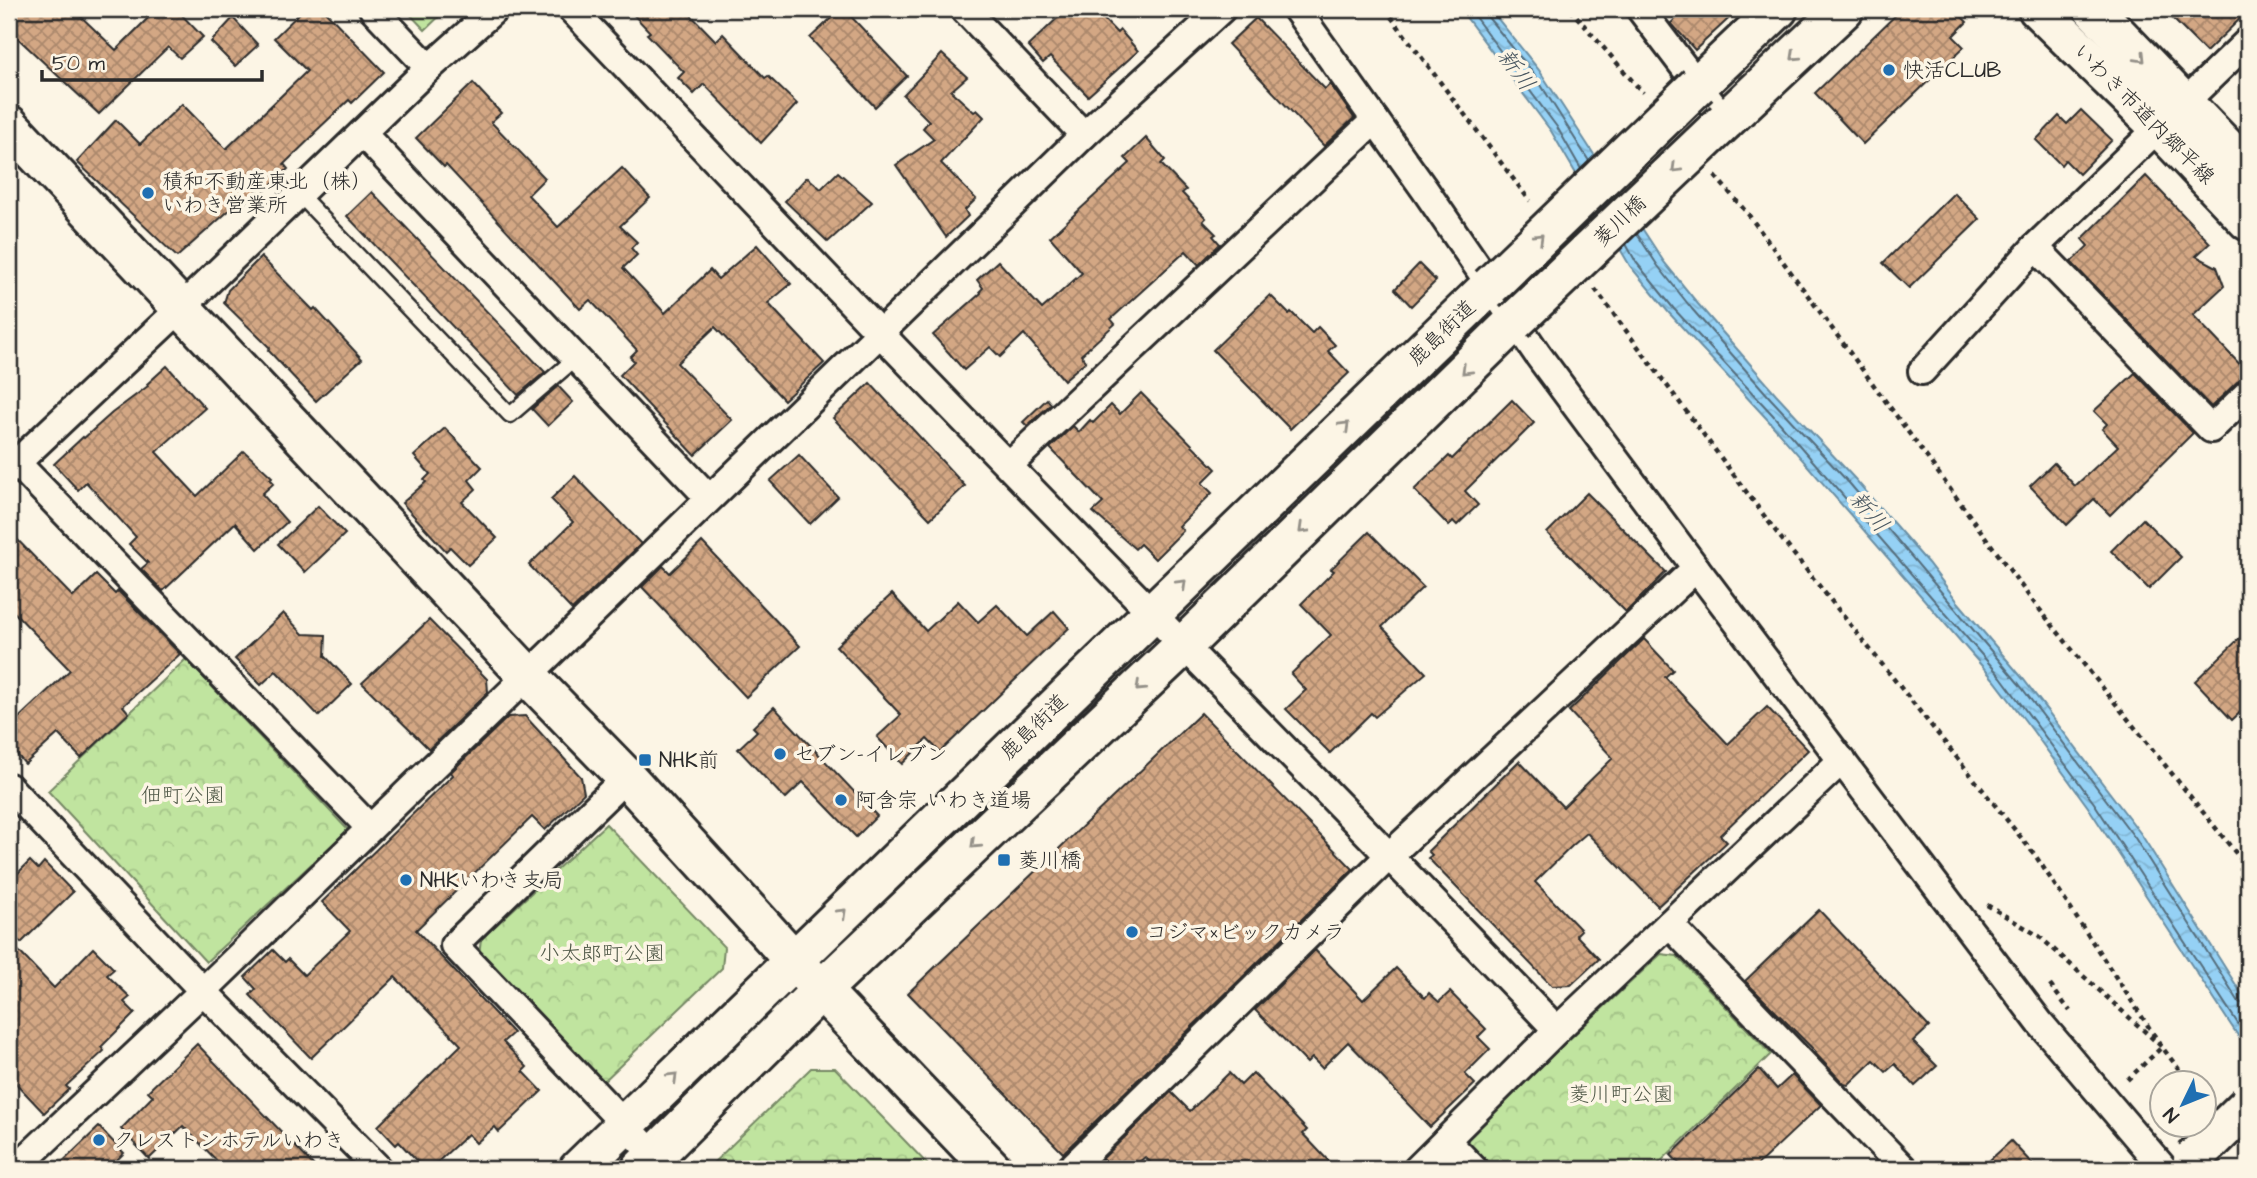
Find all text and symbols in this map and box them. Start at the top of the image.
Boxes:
street label: いわき市道内郷平線 [2067,37,2221,191]
scale bar [42,38,262,82]
water label: 新川 [1490,42,1542,98]
one-way arrow [1790,47,1803,60]
text: 50 m [52,49,106,78]
one-way arrow [2132,49,2145,62]
place label: 快活CLUB [1903,56,2001,85]
marker: 快活CLUB [1881,62,1897,78]
one-way arrow [1671,160,1684,173]
place label: 積和不動産東北（株） いわき営業所 [162,167,372,220]
marker: 積和不動産東北（株） いわき営業所 [140,185,156,201]
street label: 菱川橋 [1587,189,1653,253]
one-way arrow [1531,234,1544,247]
street label: 鹿島街道 [1402,293,1482,373]
one-way arrow [1461,361,1474,374]
one-way arrow [1337,422,1350,435]
water label: 新川 [1842,484,1896,540]
one-way arrow [1298,520,1311,533]
one-way arrow [1174,580,1187,593]
one-way arrow [1135,679,1148,691]
street label: 鹿島街道 [994,687,1074,767]
place label: セブン-イレブン [794,740,948,769]
place label: NHK前 [659,746,719,775]
marker: セブン-イレブン [772,746,788,762]
marker: NHK前 [637,752,653,768]
park label: 佃町公園 [141,781,225,810]
place label: 阿含宗 いわき道場 [855,786,1031,815]
marker: 阿含宗 いわき道場 [833,792,849,808]
one-way arrow [970,835,983,848]
place label: 菱川橋 [1018,846,1081,875]
marker: 菱川橋 [996,852,1012,868]
place label: NHKいわき支局 [420,866,564,895]
marker: NHKいわき支局 [398,872,414,888]
one-way arrow [834,908,847,921]
place label: コジマ×ビックカメラ [1146,918,1345,947]
marker: コジマ×ビックカメラ [1124,924,1140,940]
park label: 小太郎町公園 [539,939,665,968]
north arrow [2148,1070,2218,1140]
one-way arrow [665,1072,678,1085]
park label: 菱川町公園 [1569,1080,1674,1109]
text: N [2158,1101,2186,1128]
place label: クレストンホテルいわき [113,1126,345,1155]
marker: クレストンホテルいわき [91,1132,107,1148]

